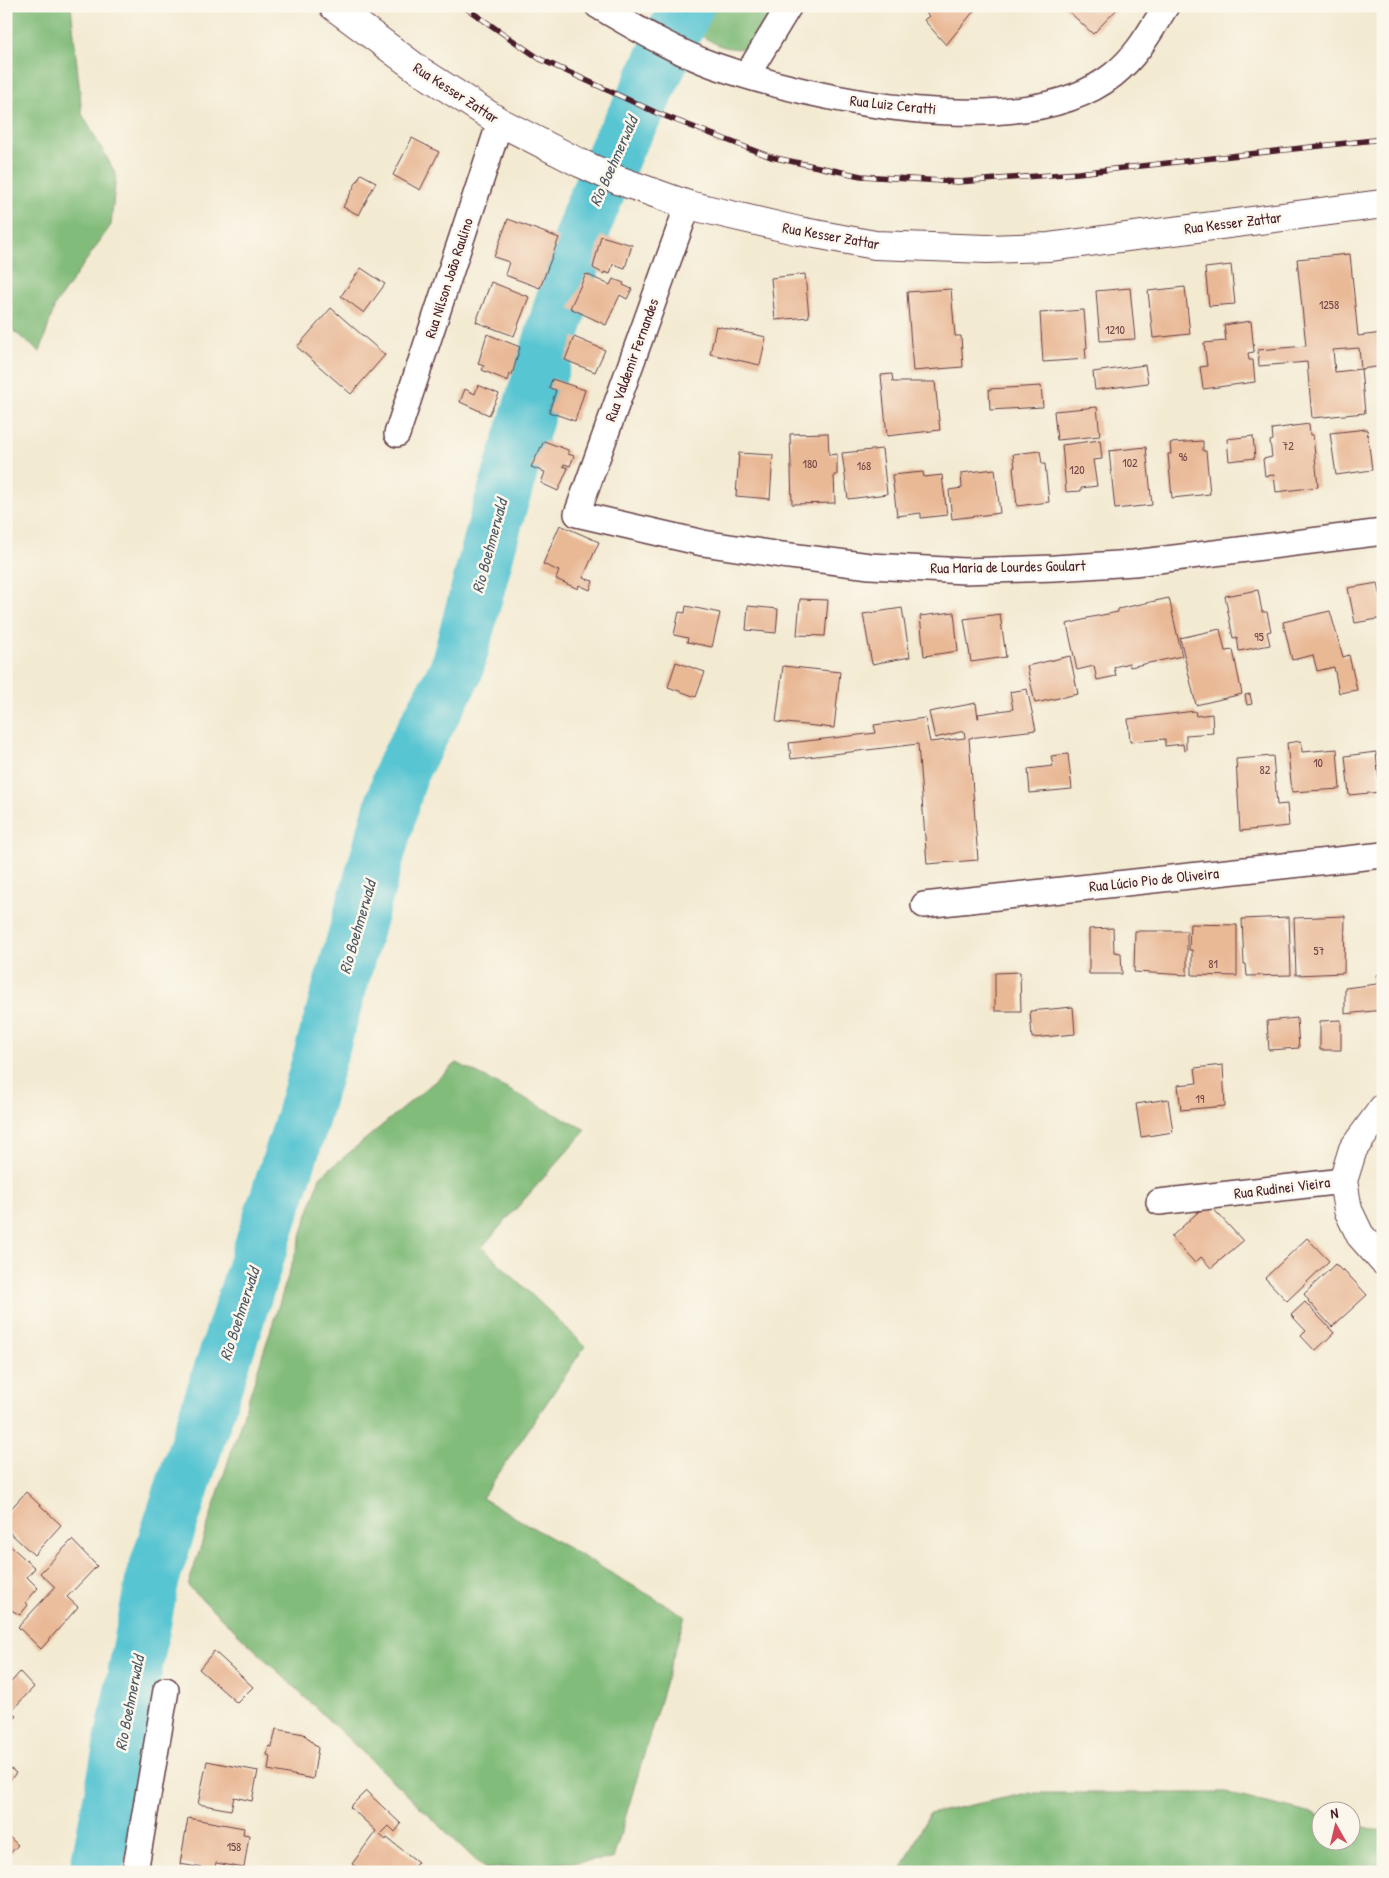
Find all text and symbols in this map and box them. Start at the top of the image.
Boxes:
street label: Rua Kesser Zattar [409,57,503,128]
street label: Rua Luiz Ceratti [849,90,937,119]
water label: Rio Boehmerwald [583,110,644,209]
street label: Rua Kesser Zattar [1183,206,1283,239]
street label: Rua Nilson João Raulino [419,215,478,341]
street label: Rua Kesser Zattar [781,217,881,254]
street label: Rua Valdemir Fernandes [600,295,664,424]
house number: 1258 [1319,296,1339,313]
house number: 1210 [1105,321,1125,338]
house number: 72 [1282,437,1294,454]
house number: 96 [1178,448,1188,465]
house number: 102 [1122,454,1138,471]
house number: 180 [803,455,817,472]
house number: 168 [857,457,871,474]
house number: 120 [1069,461,1085,478]
water label: Rio Boehmerwald [466,494,513,595]
street label: Rua Maria de Lourdes Goulart [930,555,1087,578]
house number: 95 [1254,628,1264,645]
house number: 10 [1313,754,1323,771]
house number: 82 [1260,761,1271,778]
street label: Rua Lúcio Pio de Oliveira [1088,862,1220,897]
water label: Rio Boehmerwald [333,875,382,976]
house number: 57 [1313,942,1325,959]
house number: 81 [1208,955,1218,972]
house number: 19 [1196,1090,1205,1107]
street label: Rua Rudinei Vieira [1233,1171,1331,1204]
water label: Rio Boehmerwald [214,1262,265,1363]
water label: Rio Boehmerwald [109,1651,150,1752]
north arrow [1312,1800,1362,1850]
text: N [1329,1803,1340,1823]
house number: 158 [227,1838,241,1855]

